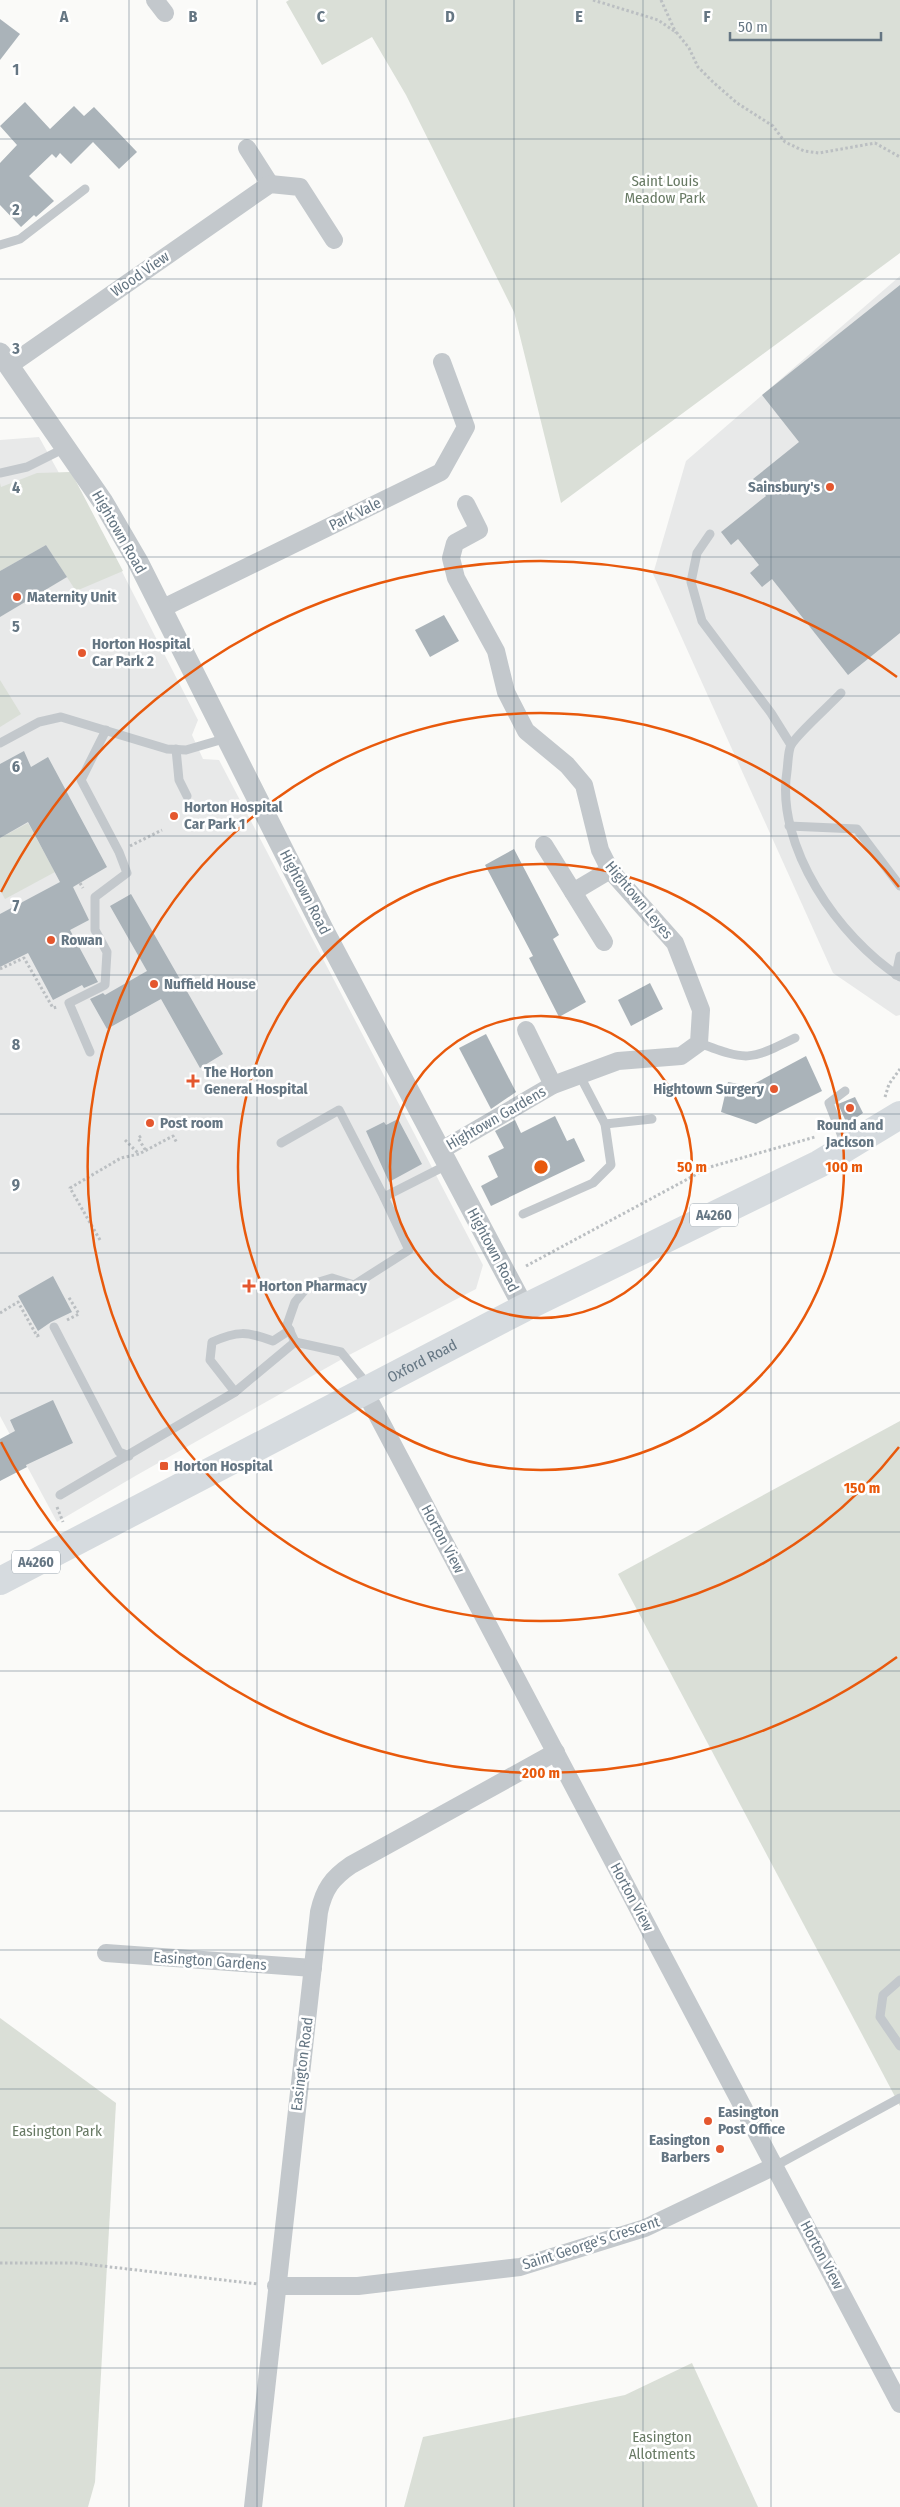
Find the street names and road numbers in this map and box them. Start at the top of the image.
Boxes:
street label: Wood View [107,247,173,301]
street label: Hightown Road [88,487,150,577]
street label: Park Vale [326,494,384,534]
street label: Hightown Road [276,847,334,937]
street label: Hightown Leyes [601,858,677,942]
street label: Hightown Gardens [443,1082,549,1154]
road number: A4260 [690,1204,738,1226]
street label: Hightown Road [463,1205,523,1295]
street label: Oxford Road [384,1336,460,1387]
street label: Horton View [417,1502,469,1576]
road number: A4260 [12,1550,60,1574]
street label: Horton View [606,1860,658,1934]
street label: Easington Gardens [153,1948,267,1974]
street label: Easington Road [287,2016,317,2112]
street label: Saint George's Crescent [520,2212,662,2274]
street label: Horton View [796,2218,848,2292]

